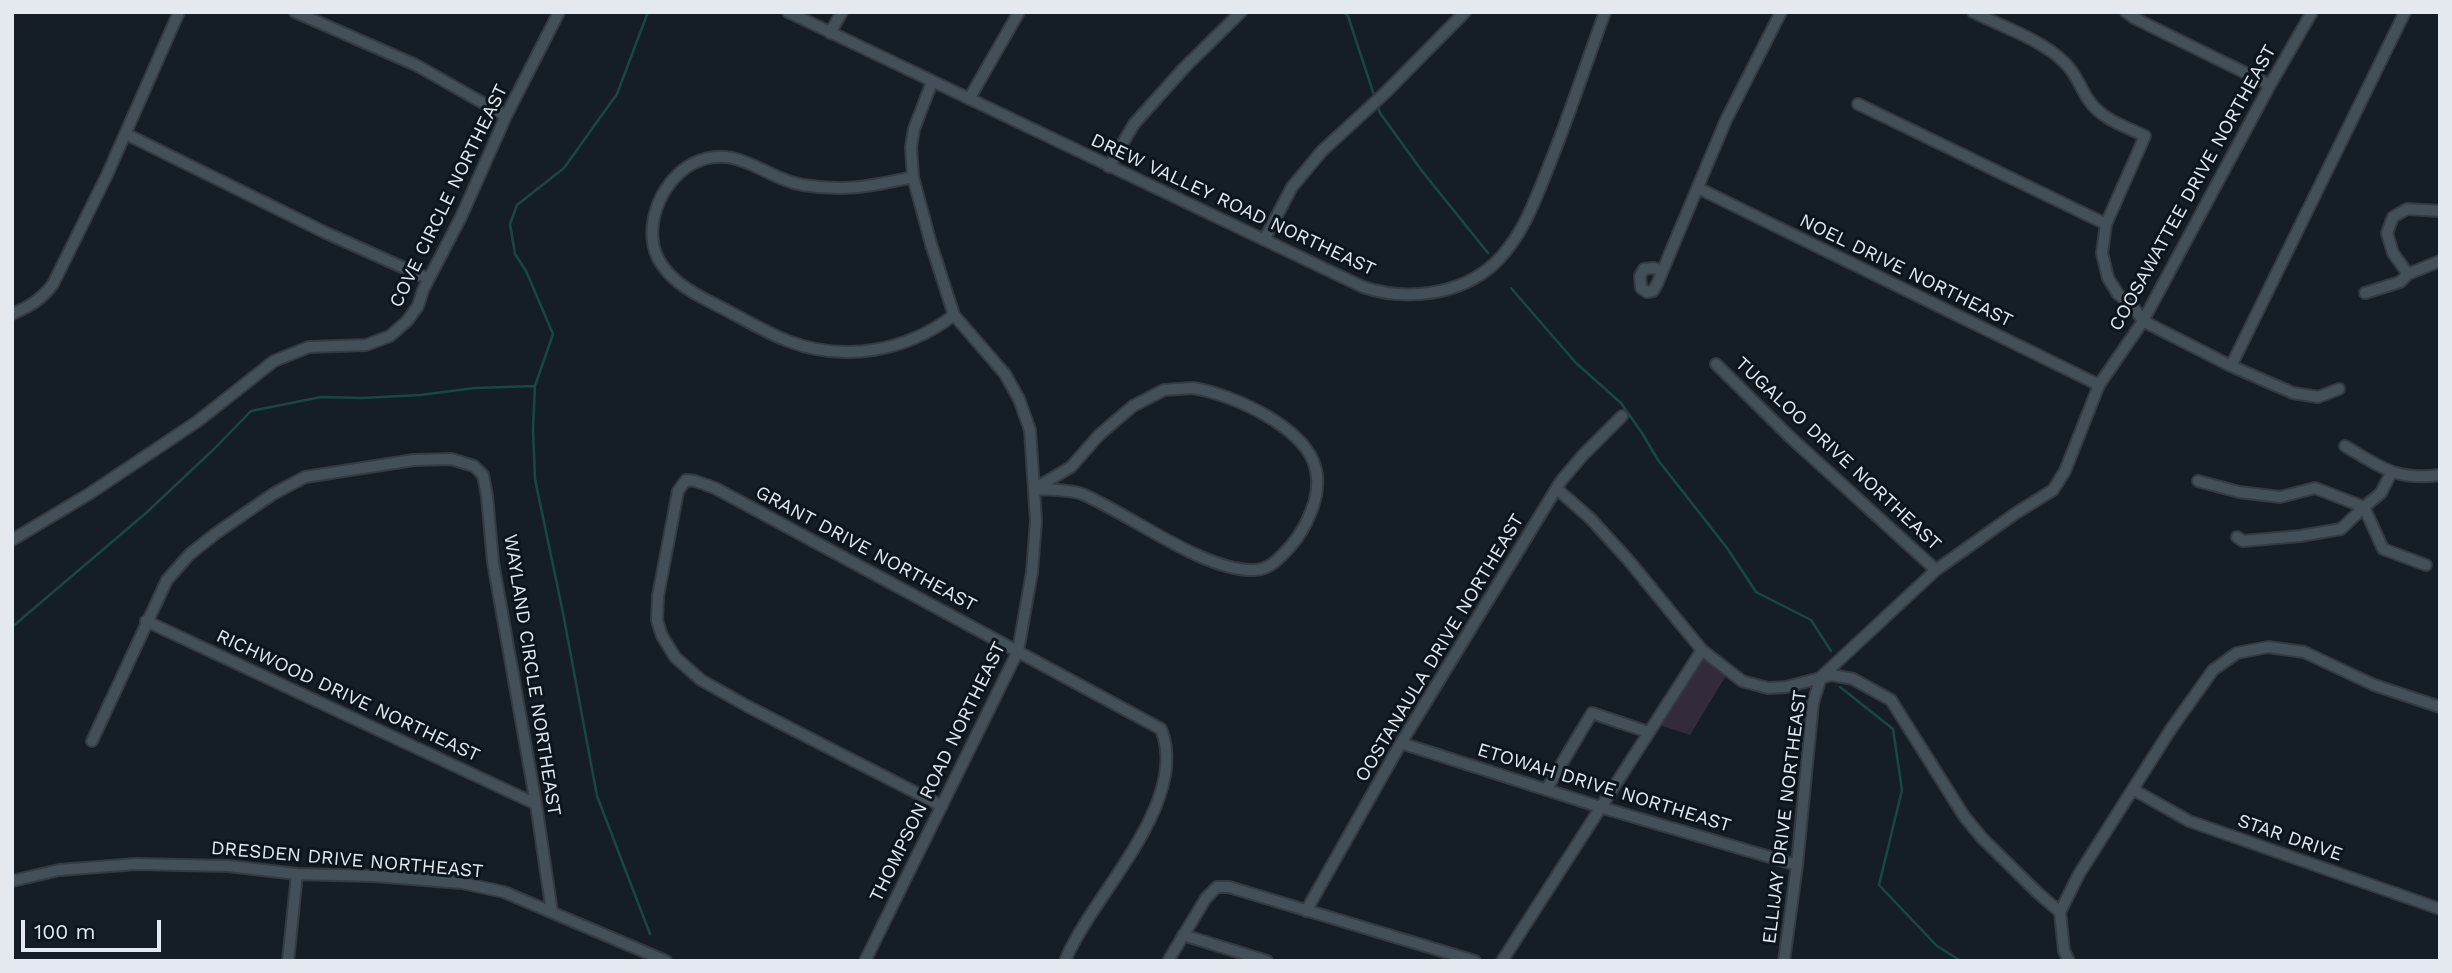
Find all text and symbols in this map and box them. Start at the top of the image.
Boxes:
street label: COOSAWATTEE DRIVE NORTHEAST [2105,41,2281,335]
street label: COVE CIRCLE NORTHEAST [385,81,513,311]
street label: DREW VALLEY ROAD NORTHEAST [1087,129,1379,281]
street label: NOEL DRIVE NORTHEAST [1796,209,2016,333]
street label: TUGALOO DRIVE NORTHEAST [1730,352,1946,556]
street label: GRANT DRIVE NORTHEAST [752,481,980,617]
street label: OOSTANAULA DRIVE NORTHEAST [1351,510,1529,786]
street label: WAYLAND CIRCLE NORTHEAST [498,533,566,817]
street label: RICHWOOD DRIVE NORTHEAST [213,625,483,767]
street label: THOMPSON ROAD NORTHEAST [865,638,1011,906]
street label: ELLIJAY DRIVE NORTHEAST [1758,689,1812,945]
street label: ETOWAH DRIVE NORTHEAST [1474,739,1734,837]
street label: STAR DRIVE [2235,809,2345,867]
street label: DRESDEN DRIVE NORTHEAST [210,837,484,883]
scale bar [24,906,164,950]
text: 100 m [34,919,96,944]

